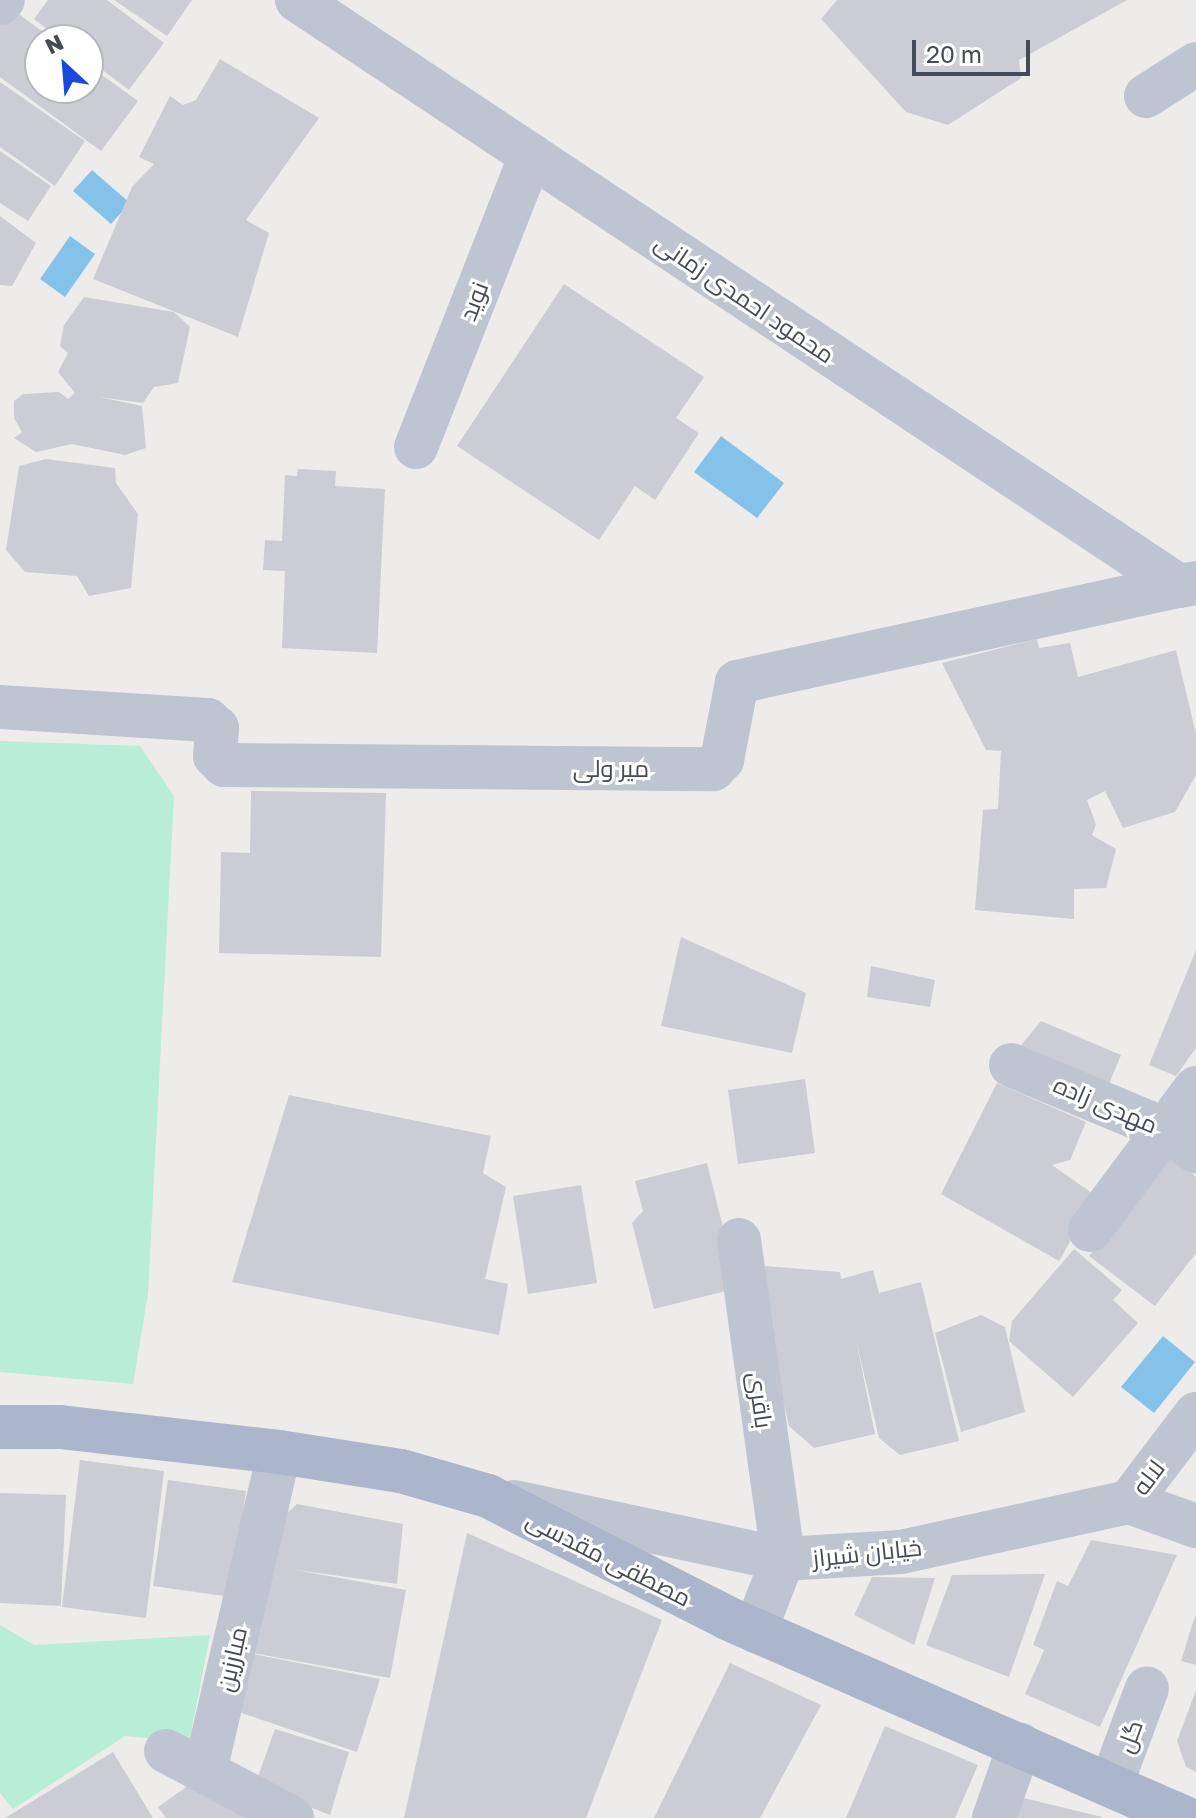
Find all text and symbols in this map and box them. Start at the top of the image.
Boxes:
north arrow [24,24,104,104]
scale bar [916,24,1034,74]
text: N [41,28,68,60]
text: 20 m [926,39,982,68]
street label: محمود احمدی زمانی [650,227,840,369]
street label: نوید [452,277,494,325]
street label: میر ولی [573,754,649,782]
street label: مهدی زاده [1050,1069,1162,1139]
street label: باقری [743,1370,779,1430]
street label: لاله [1126,1454,1170,1500]
street label: مصطفی مقدسی [522,1504,696,1612]
street label: خیابان شیراز [811,1532,923,1572]
street label: مبارزین [210,1624,252,1694]
street label: گل [1110,1716,1148,1756]

